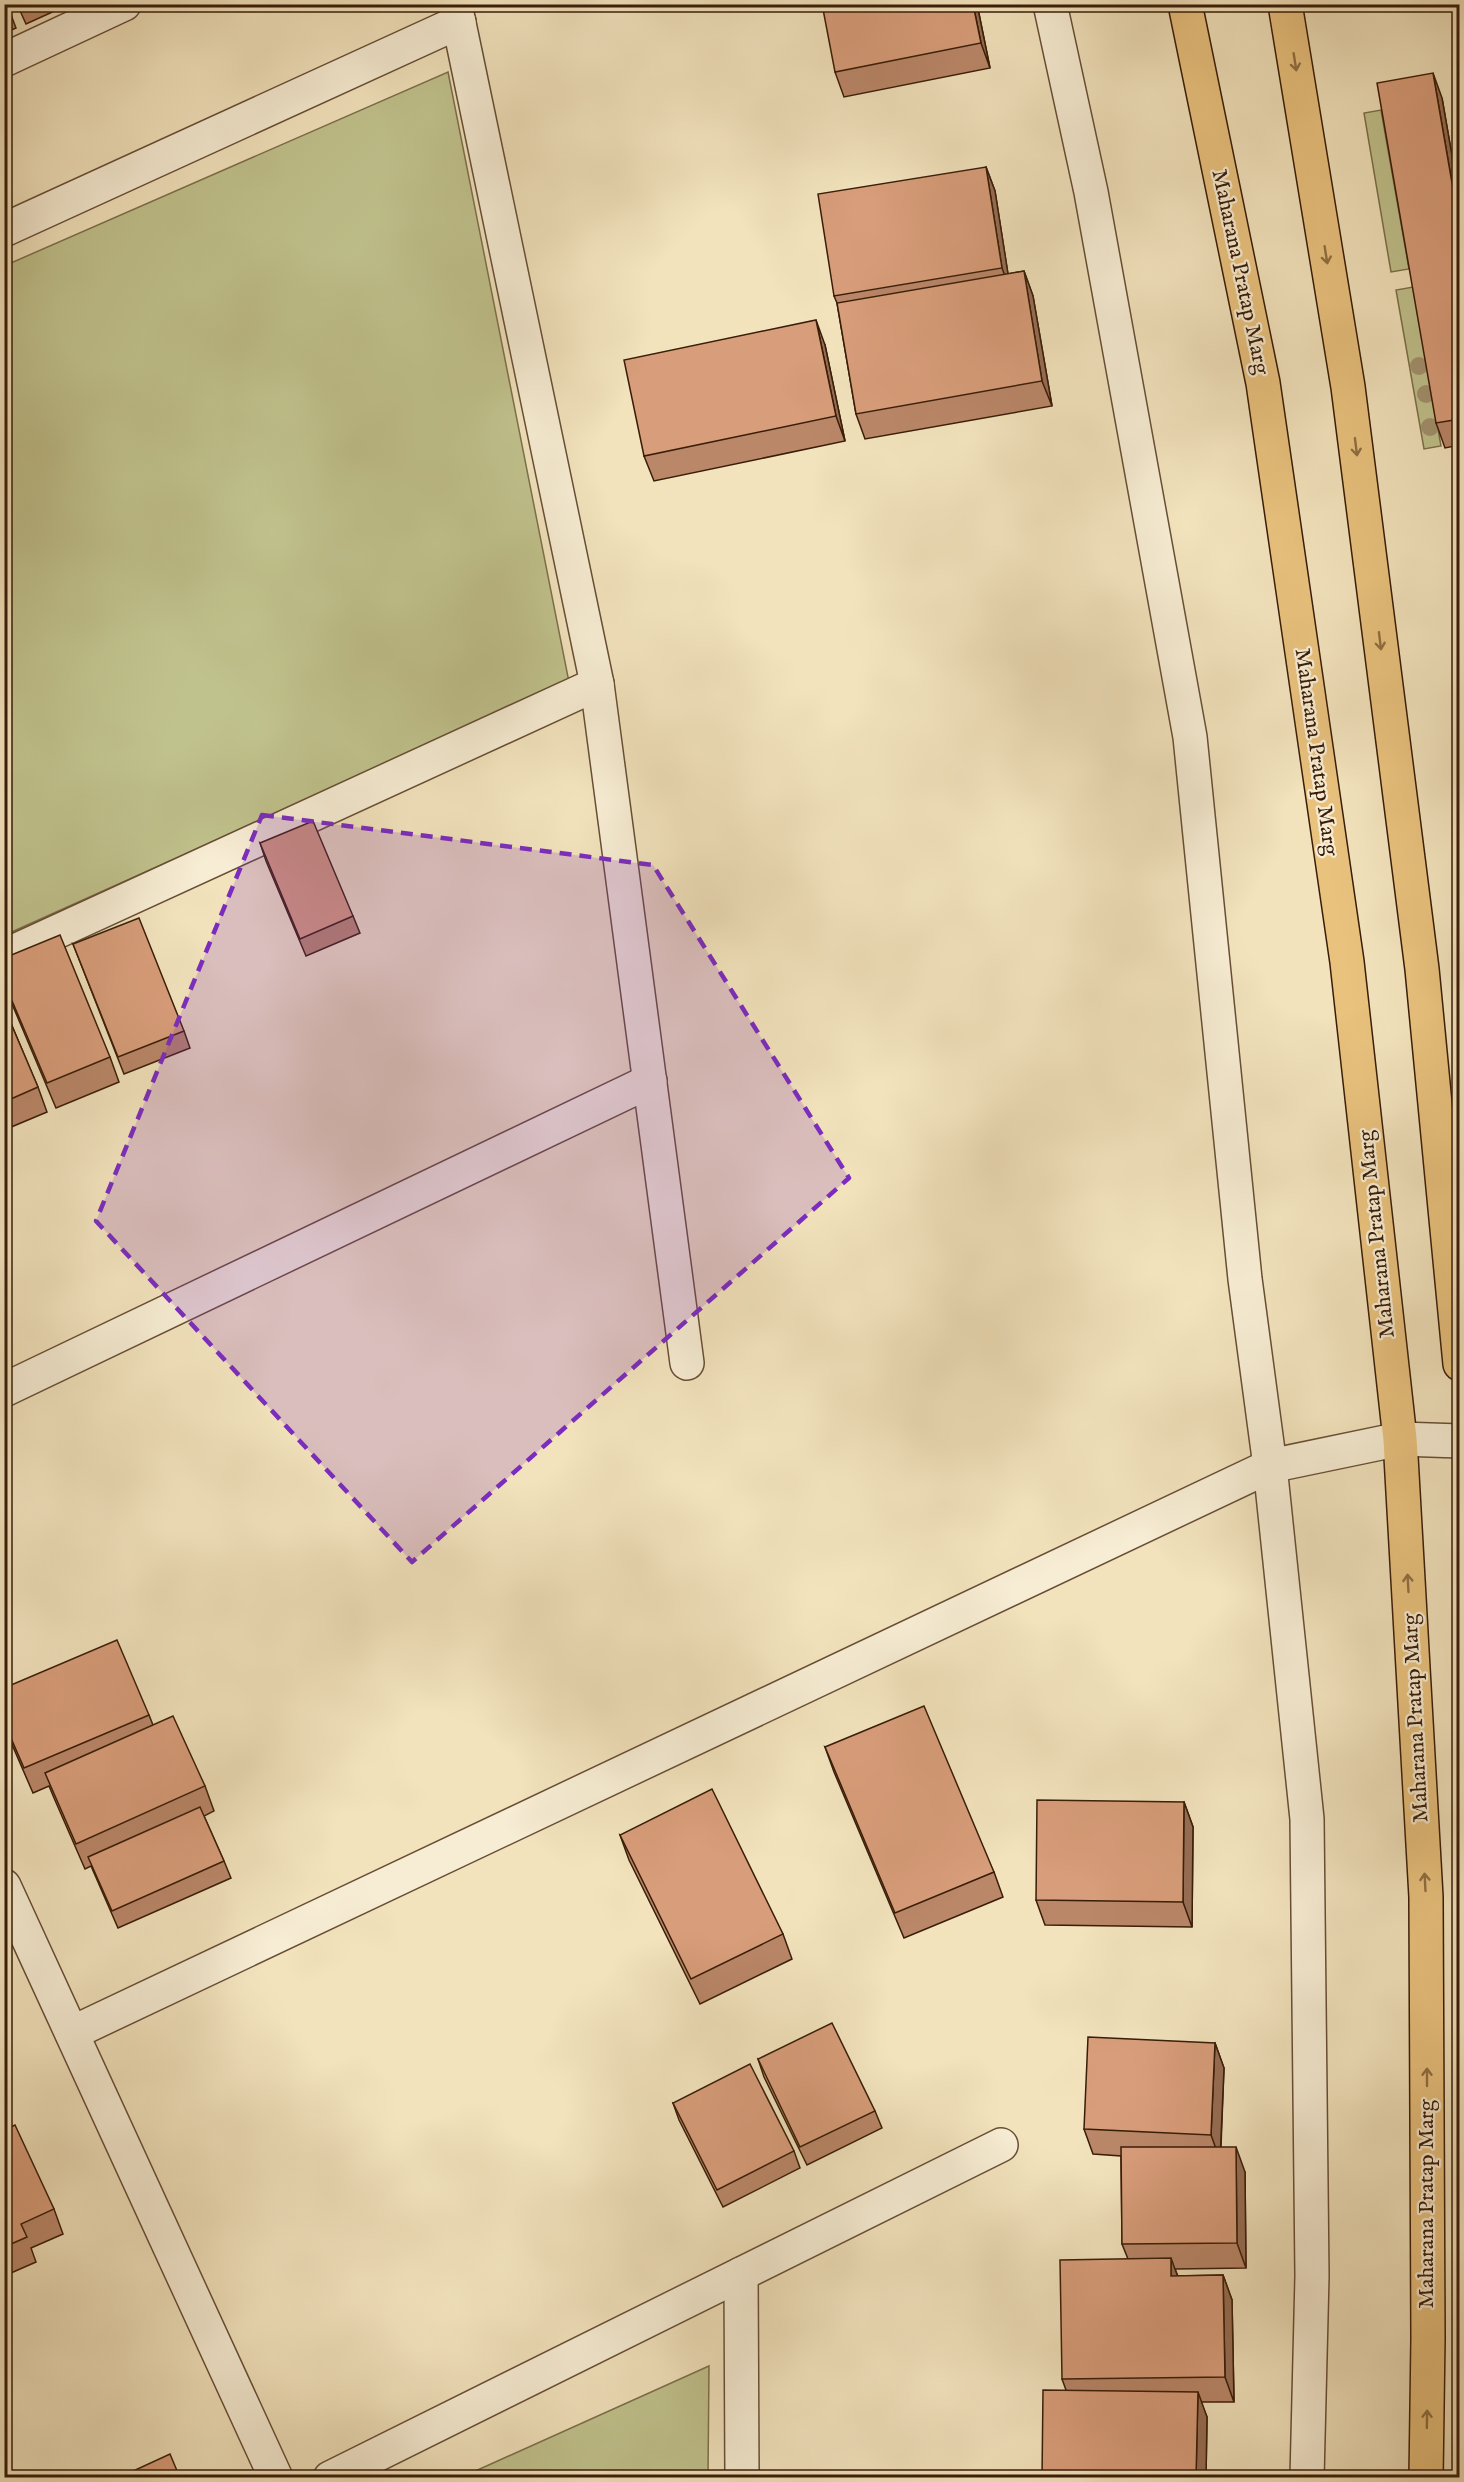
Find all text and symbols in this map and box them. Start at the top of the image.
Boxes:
one-way arrow [1289,52,1300,72]
street label: Maharana Pratap Marg [1205,167,1276,378]
one-way arrow [1321,244,1332,264]
one-way arrow [1350,437,1361,457]
one-way arrow [1375,630,1386,650]
street label: Maharana Pratap Marg [1288,646,1345,859]
street label: Maharana Pratap Marg [1352,1127,1402,1340]
one-way arrow [1402,1573,1413,1593]
street label: Maharana Pratap Marg [1396,1612,1435,1823]
one-way arrow [1420,1873,1431,1893]
one-way arrow [1421,2068,1433,2088]
street label: Maharana Pratap Marg [1413,2098,1441,2309]
one-way arrow [1421,2410,1433,2430]

